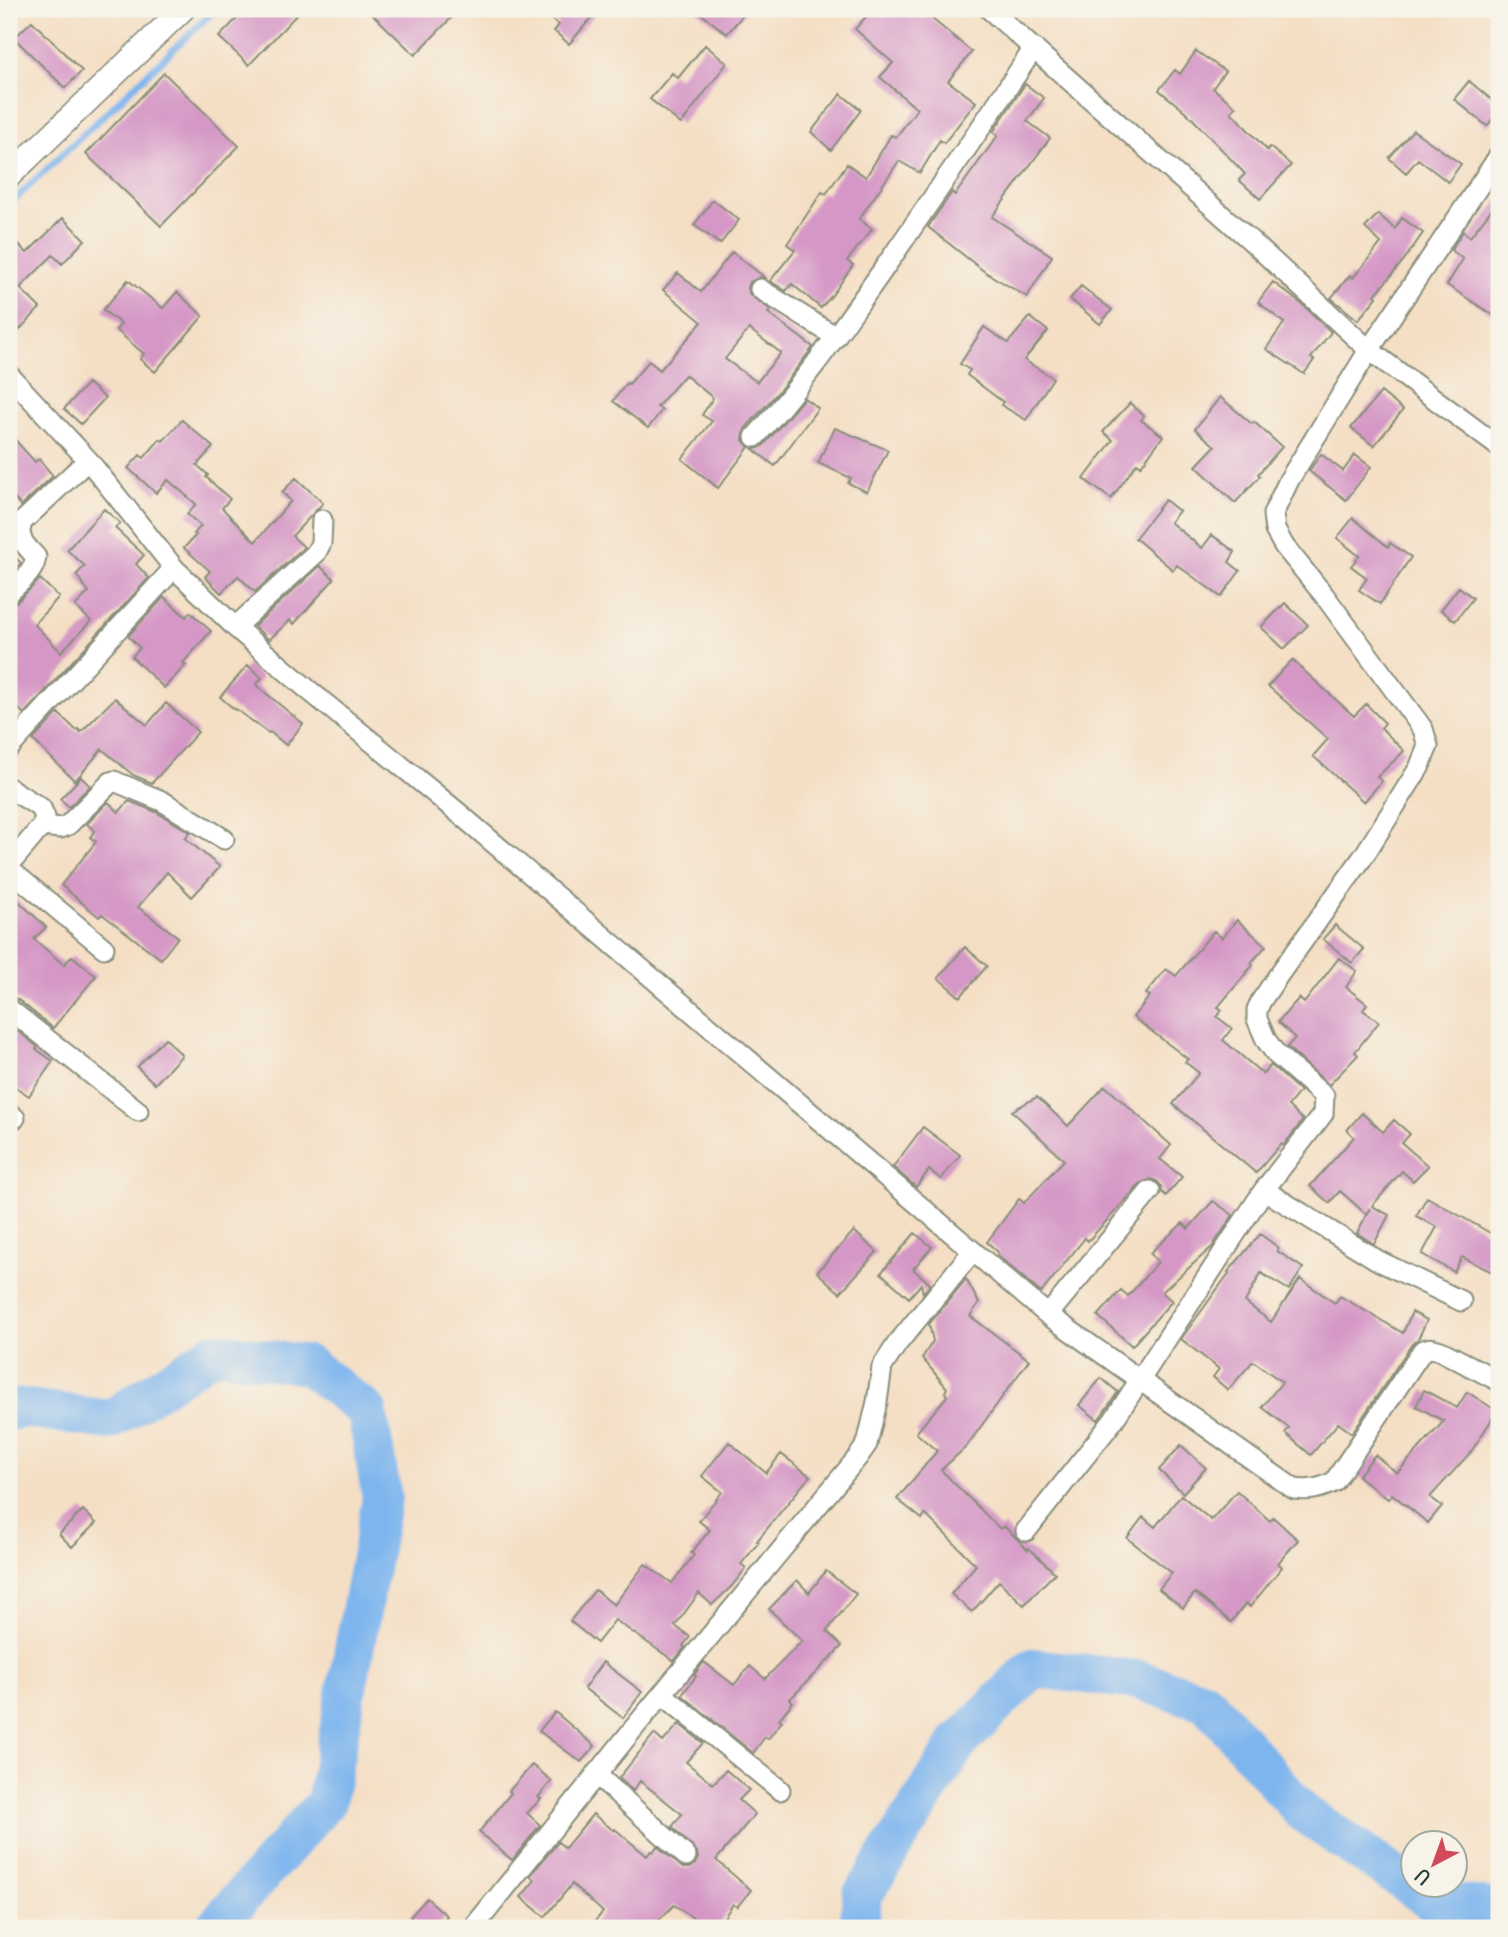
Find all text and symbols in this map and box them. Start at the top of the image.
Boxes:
north arrow [1400,1828,1470,1898]
text: U [1410,1864,1436,1890]

